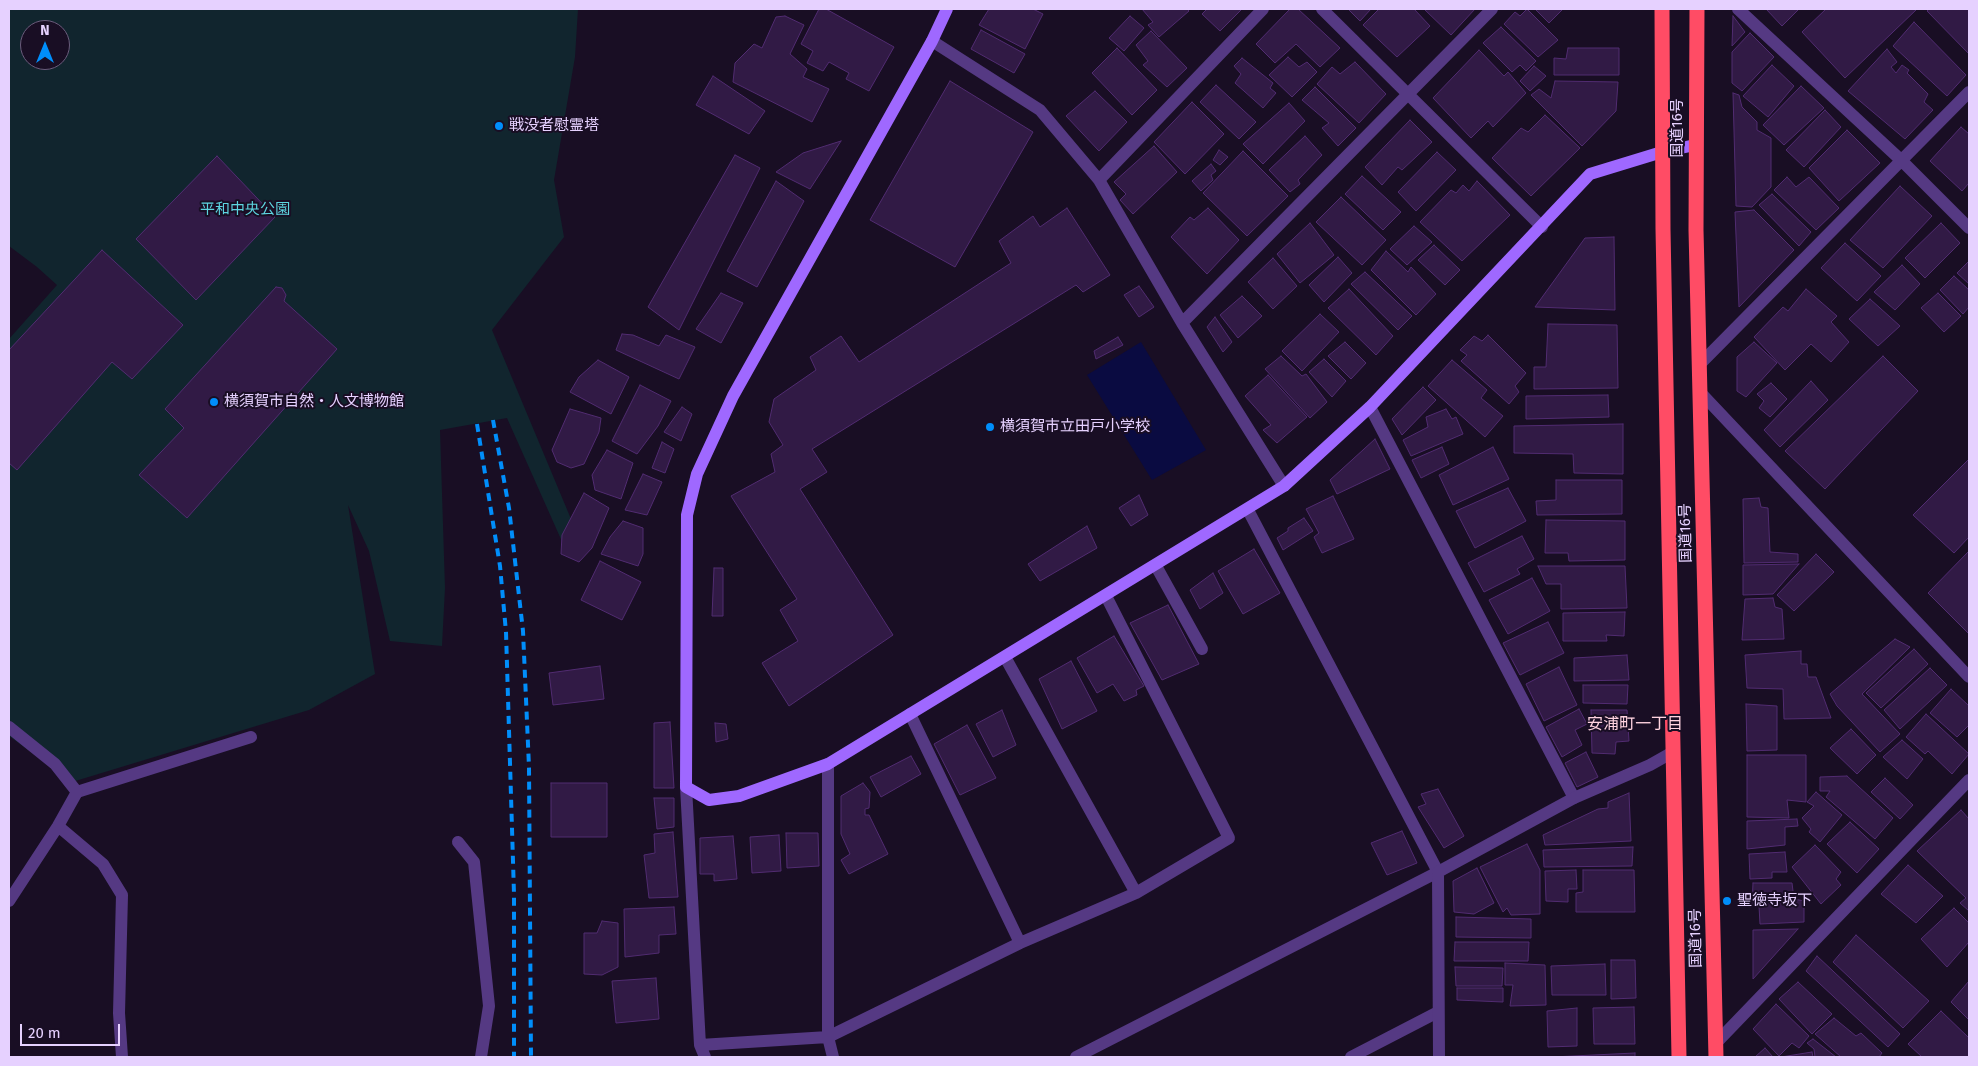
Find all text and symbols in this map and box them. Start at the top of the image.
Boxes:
north arrow [20,20,70,70]
text: N [40,22,50,39]
street label: 国道16号 [1669,98,1687,158]
place label: 戦没者慰霊塔 [509,117,599,135]
marker: 戦没者慰霊塔 [493,120,505,132]
park label: 平和中央公園 [200,201,290,219]
place label: 横須賀市自然・人文博物館 [224,393,404,411]
marker: 横須賀市自然・人文博物館 [208,396,220,408]
place label: 横須賀市立田戸小学校 [1000,418,1150,436]
marker: 横須賀市立田戸小学校 [984,421,996,433]
street label: 国道16号 [1676,503,1696,563]
district label: 安浦町一丁目 [1587,715,1683,735]
place label: 聖徳寺坂下 [1737,892,1812,910]
marker: 聖徳寺坂下 [1721,895,1733,907]
street label: 国道16号 [1686,908,1706,968]
scale bar [22,1014,122,1046]
text: 20 m [28,1024,61,1042]

